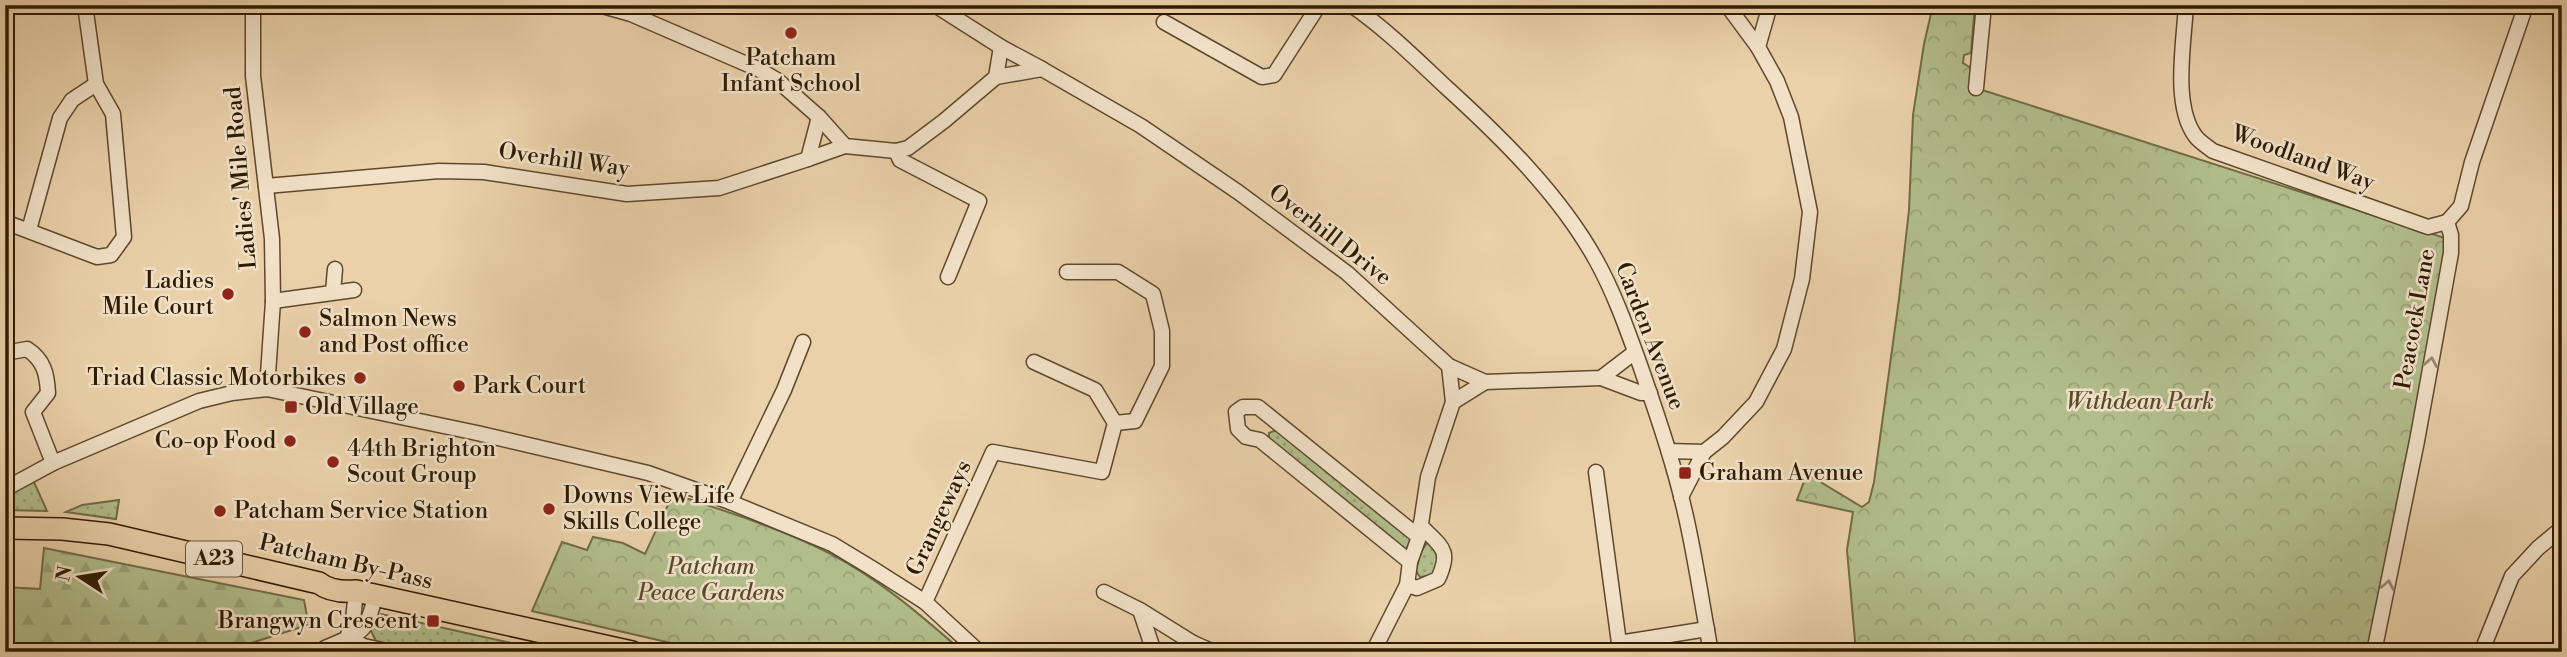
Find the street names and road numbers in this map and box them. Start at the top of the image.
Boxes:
street label: Ladies' Mile Road [219,85,263,271]
street label: Woodland Way [2227,119,2379,197]
street label: Overhill Way [497,137,632,183]
street label: Overhill Drive [1263,178,1397,292]
street label: Peacock Lane [2389,246,2441,392]
street label: Carden Avenue [1609,258,1691,414]
street label: Grangeways [900,456,978,580]
street label: Patcham By-Pass [256,528,436,596]
road number: A23 [186,542,242,576]

